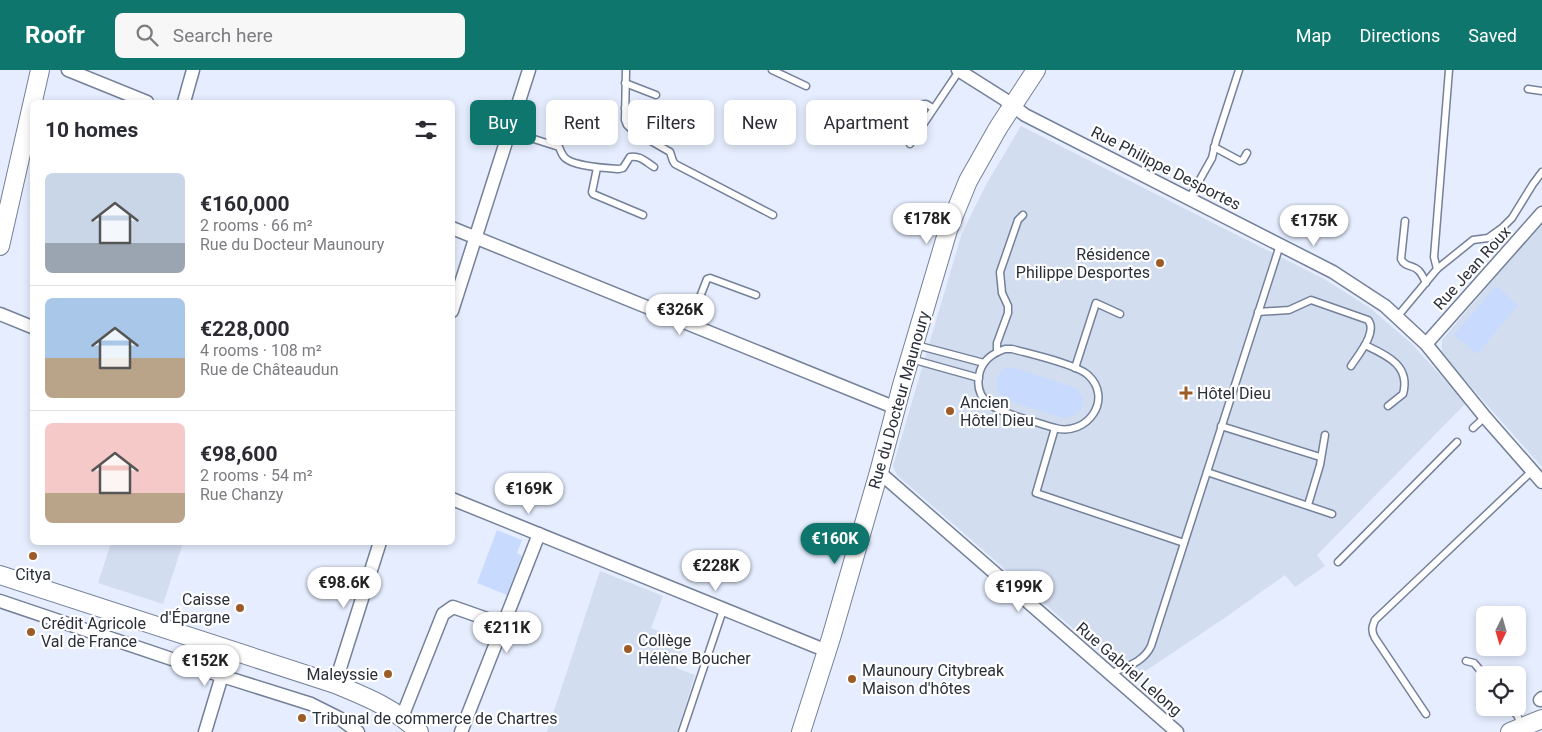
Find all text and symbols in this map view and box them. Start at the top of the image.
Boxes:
search box [115,13,465,58]
text: Roofr [25,21,85,49]
icon: search [133,21,161,49]
text: Search here [173,24,273,47]
text: Map [1296,25,1331,46]
text: Directions [1359,25,1440,46]
text: Saved [1468,25,1517,46]
chip: Buy [470,100,536,145]
chip: Rent [546,100,618,145]
chip: Filters [628,100,714,145]
chip: New [724,100,796,145]
chip: Apartment [806,100,927,145]
icon: filters [412,116,440,144]
text: 10 homes [45,118,138,142]
street label: Rue Philippe Desportes [1088,122,1244,214]
text: €160,000 [200,192,290,216]
icon: home [85,193,145,253]
pin: €178K [892,202,962,245]
pin: €175K [1279,204,1349,247]
text: €178K [904,209,950,228]
text: €175K [1291,211,1337,230]
text: 2 rooms · 66 m² [200,216,313,235]
street label: Rue Jean Roux [1430,222,1514,314]
text: Rue du Docteur Maunoury [200,235,384,254]
place label: Résidence Philippe Desportes [1016,245,1150,282]
marker: Résidence Philippe Desportes [1154,257,1166,269]
pin: €326K [645,294,715,336]
text: €326K [657,300,703,319]
street label: Rue du Docteur Maunoury [864,308,934,491]
text: €228,000 [200,317,290,341]
icon: home [85,318,145,378]
text: 4 rooms · 108 m² [200,341,322,360]
text: Rue de Châteaudun [200,360,338,379]
place label: Hôtel Dieu [1197,384,1271,403]
marker: Hôtel Dieu [1179,386,1193,400]
place label: Ancien Hôtel Dieu [960,393,1034,430]
marker: Ancien Hôtel Dieu [944,405,956,417]
text: €98,600 [200,442,277,466]
icon: home [85,443,145,503]
text: 2 rooms · 54 m² [200,466,313,485]
pin: €169K [494,472,564,515]
text: €169K [506,479,552,498]
text: Rue Chanzy [200,485,283,504]
pin: €160K [800,522,870,565]
text: €160K [812,529,858,548]
marker: Citya [27,550,39,562]
pin: €228K [681,550,751,592]
text: €228K [693,556,739,575]
place label: Citya [15,565,51,584]
pin: €98.6K [303,566,385,609]
pin: €199K [984,570,1054,613]
text: €98.6K [318,573,370,592]
text: €199K [996,577,1042,596]
place label: Caisse d'Épargne [160,590,230,627]
marker: Caisse d'Épargne [234,602,246,614]
north arrow [1476,606,1526,656]
map controls [1476,606,1526,716]
pin: €211K [472,612,542,654]
place label: Crédit Agricole Val de France [41,614,146,651]
text: €211K [484,618,530,637]
street label: Rue Gabriel Lelong [1072,618,1186,720]
marker: Crédit Agricole Val de France [25,626,37,638]
place label: Collège Hélène Boucher [638,631,751,668]
marker: Collège Hélène Boucher [622,643,634,655]
pin: €152K [170,644,240,687]
text: €152K [182,651,228,670]
place label: Maunoury Citybreak Maison d'hôtes [862,661,1005,698]
place label: Maleyssie [307,665,378,684]
button: locate [1476,666,1526,716]
marker: Maleyssie [382,668,394,680]
marker: Maunoury Citybreak Maison d'hôtes [846,673,858,685]
place label: Tribunal de commerce de Chartres [312,709,558,728]
marker: Tribunal de commerce de Chartres [296,712,308,724]

